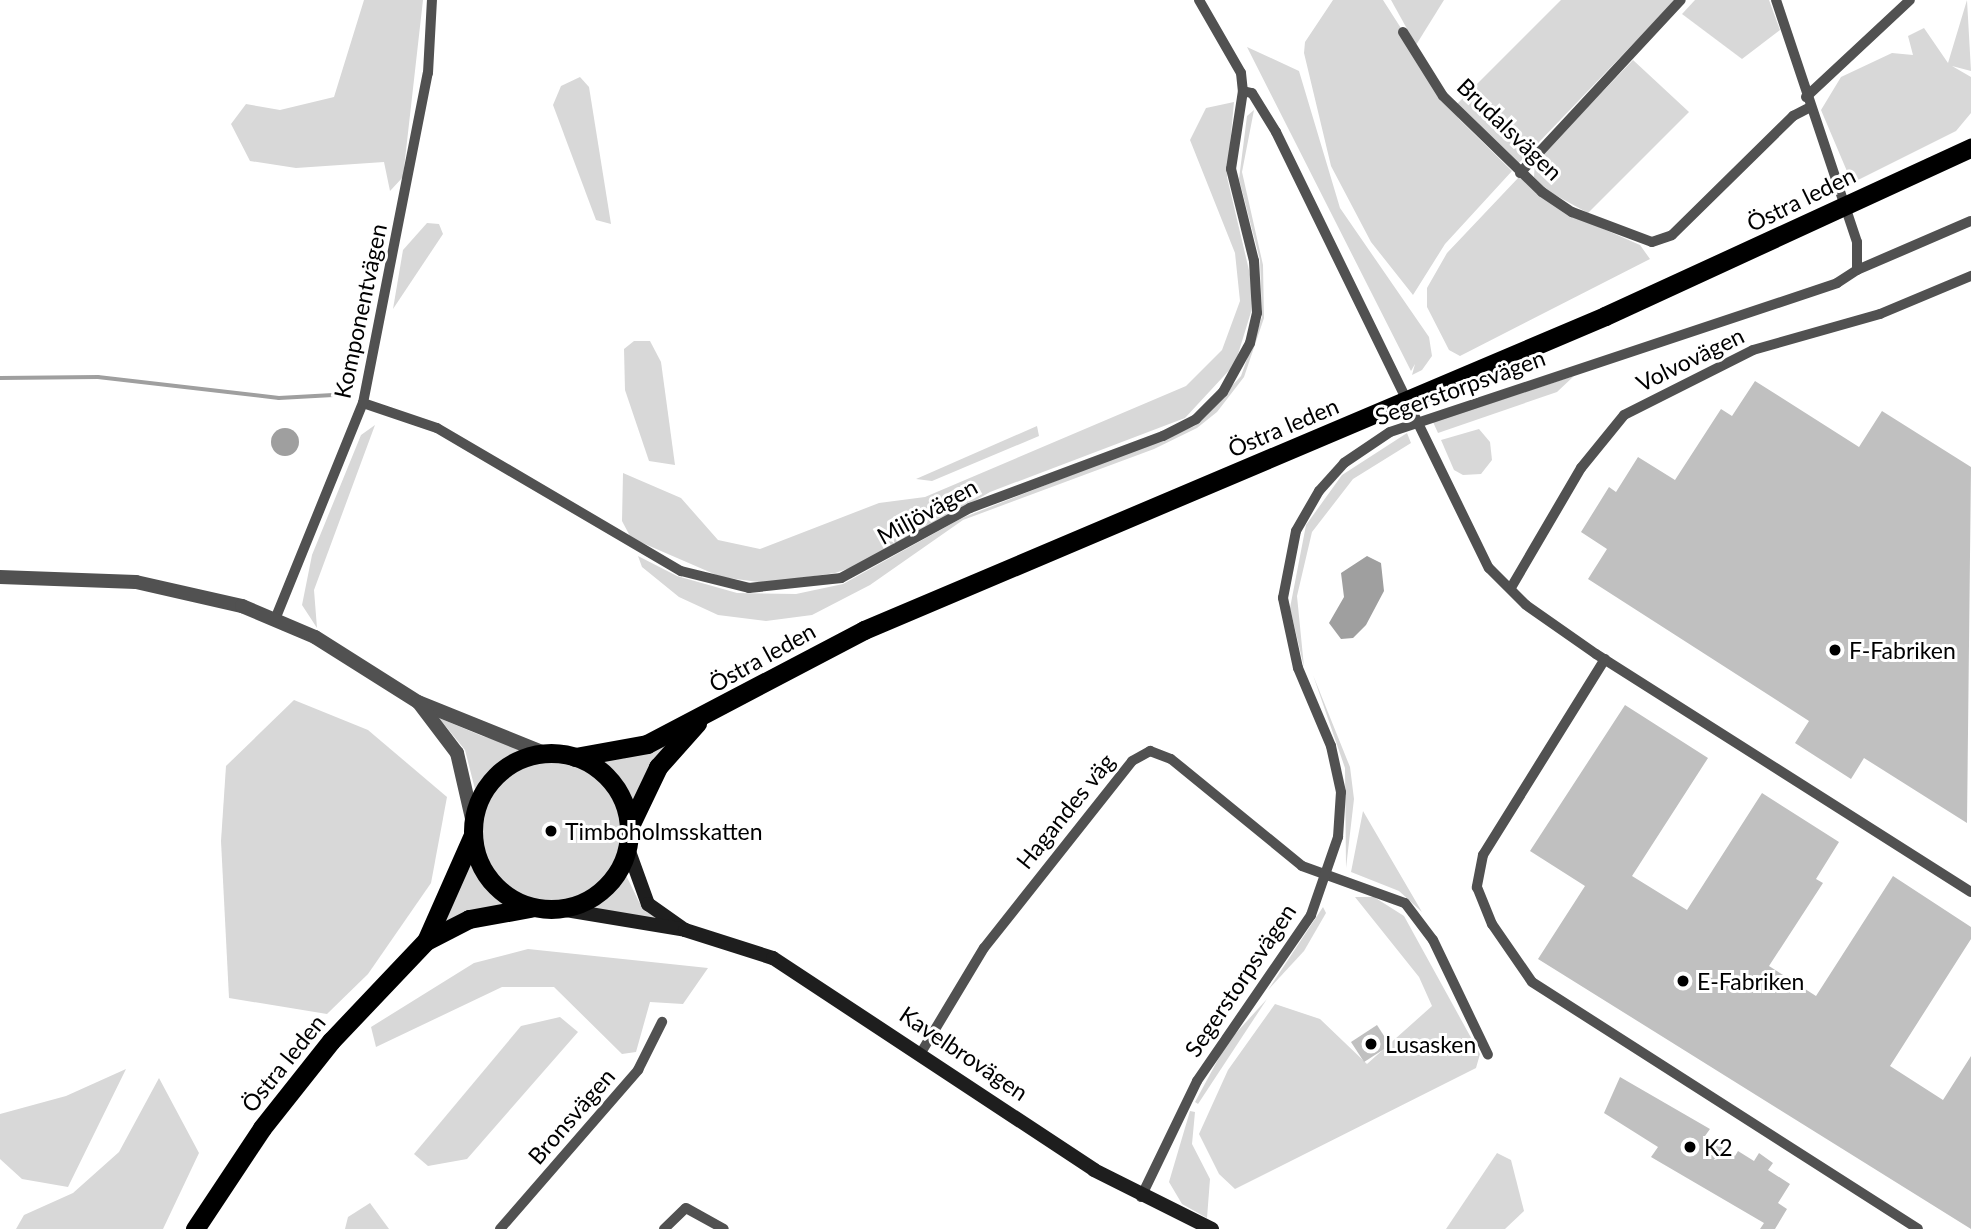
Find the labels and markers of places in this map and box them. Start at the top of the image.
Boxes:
place label: F-Fabriken [1849,636,1956,664]
marker: F-Fabriken [1827,642,1843,658]
place label: Timboholmsskatten [565,817,763,845]
marker: Timboholmsskatten [543,823,559,839]
place label: E-Fabriken [1697,967,1804,995]
marker: E-Fabriken [1675,973,1691,989]
place label: Lusasken [1385,1030,1476,1058]
marker: Lusasken [1363,1036,1379,1052]
place label: K2 [1704,1133,1733,1161]
marker: K2 [1682,1139,1698,1155]

